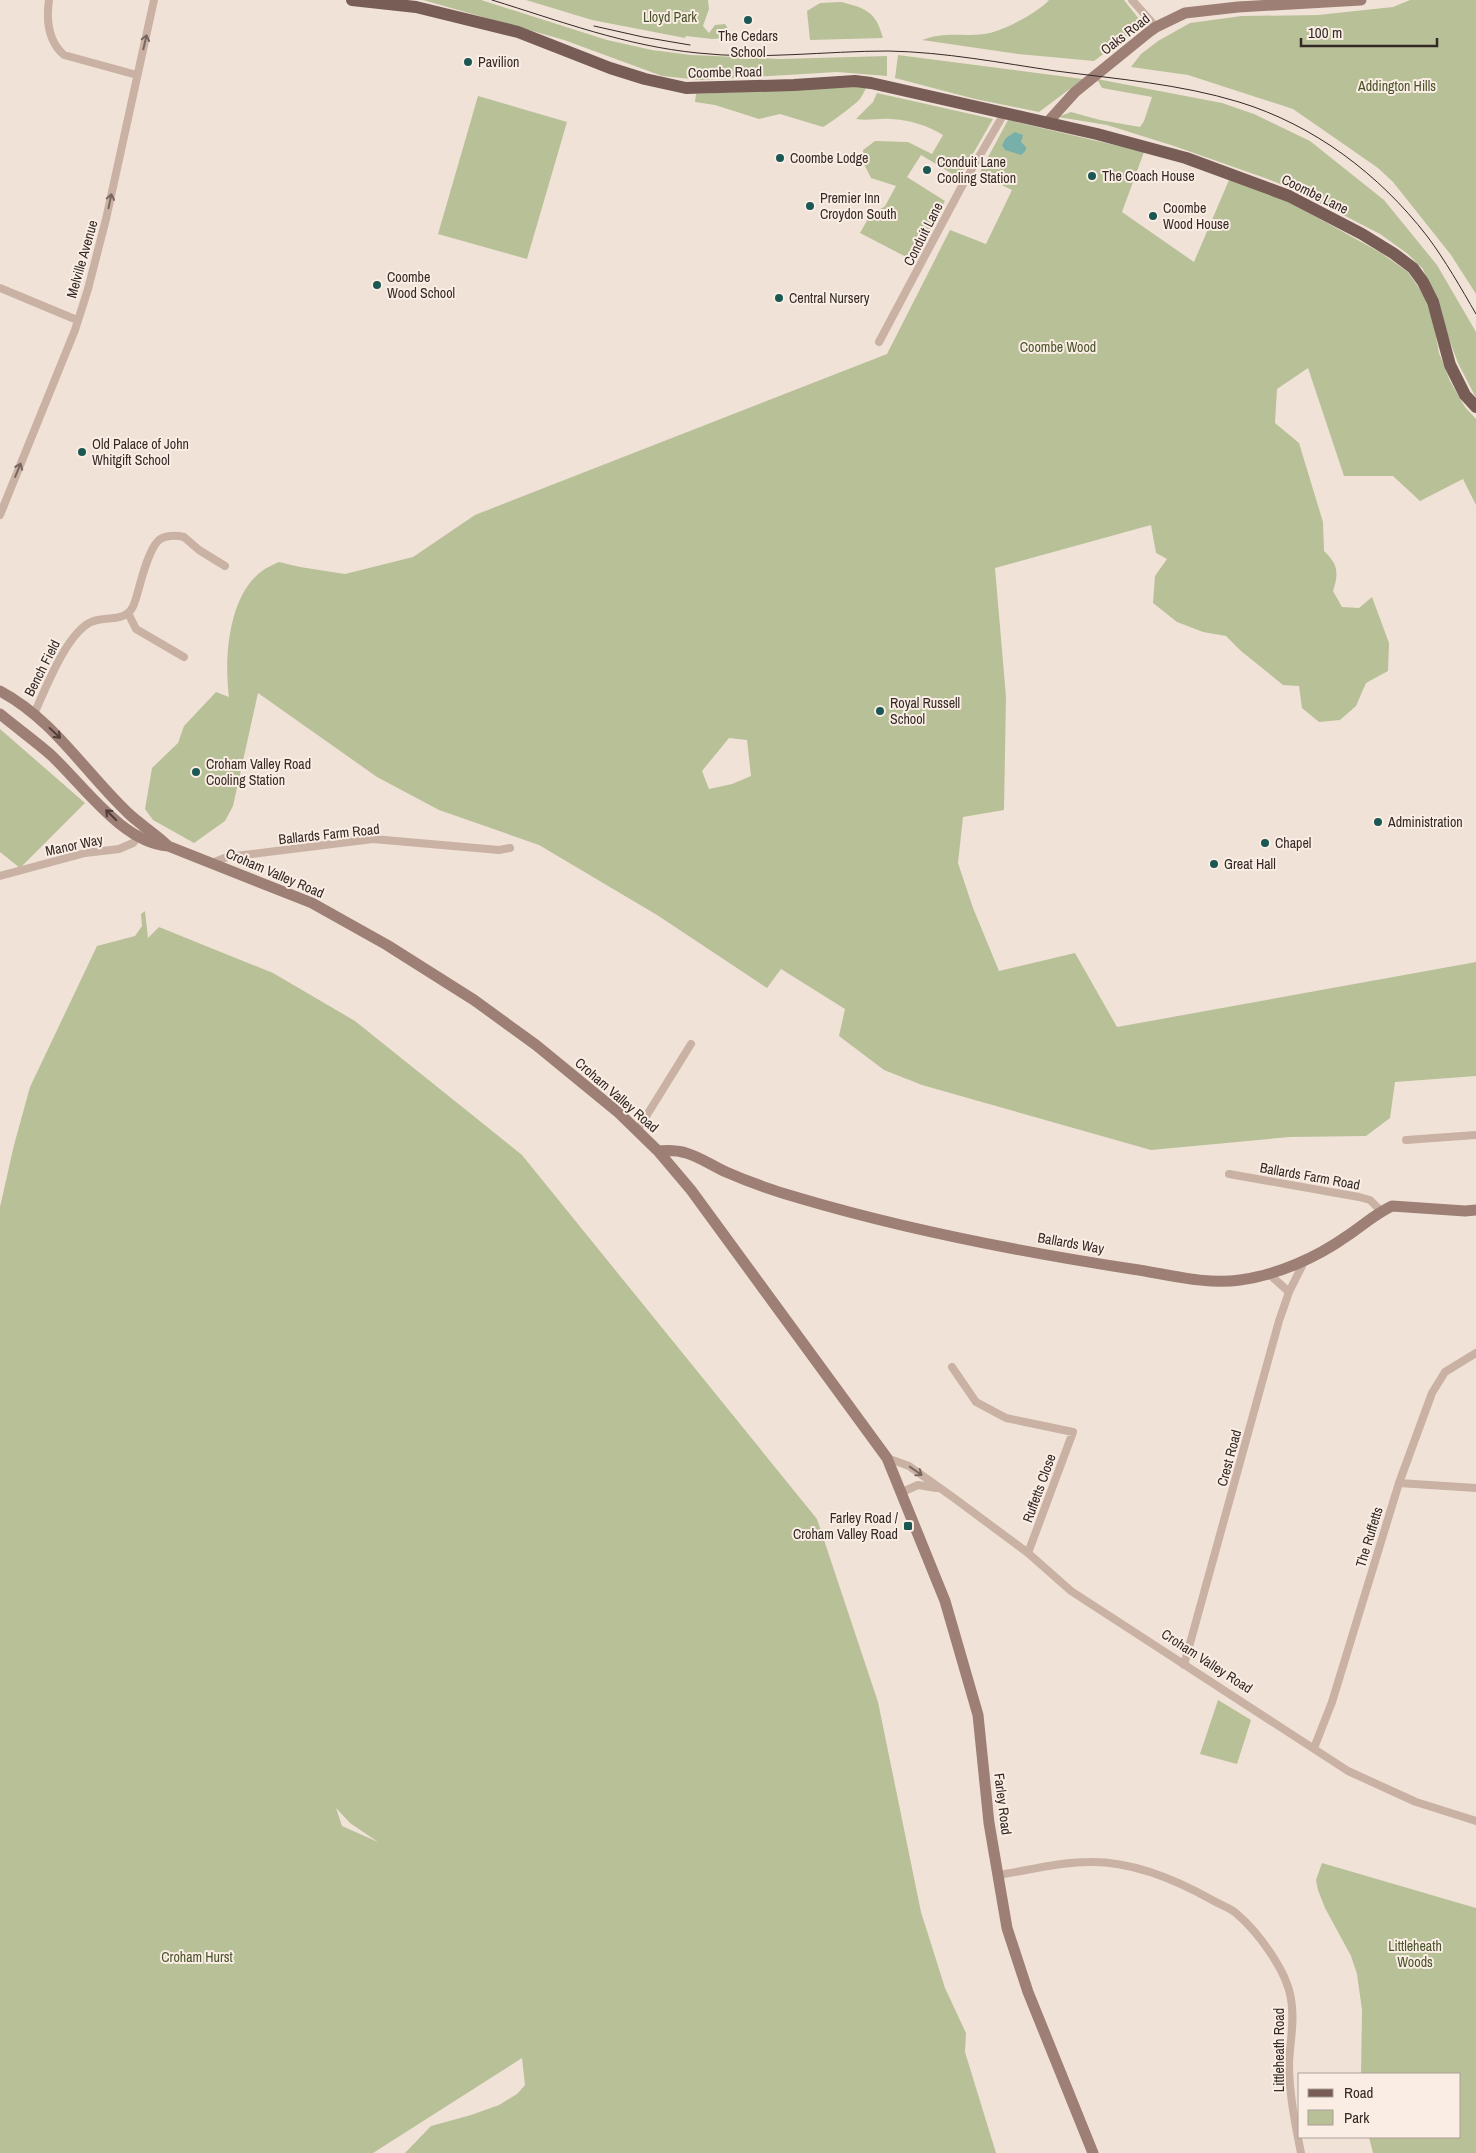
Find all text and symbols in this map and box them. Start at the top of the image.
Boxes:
park label: Lloyd Park [643,8,697,26]
street label: Oaks Road [1097,9,1153,59]
marker: The Cedars School [742,14,754,26]
scale bar [1301,15,1437,47]
text: 100 m [1308,22,1342,43]
place label: The Cedars School [718,27,778,61]
one-way arrow [141,35,150,51]
place label: Pavilion [478,53,519,71]
marker: Pavilion [462,56,474,68]
street label: Coombe Road [688,62,762,82]
park label: Addington Hills [1357,77,1436,95]
place label: Coombe Lodge [790,149,869,167]
marker: Coombe Lodge [774,152,786,164]
place label: Conduit Lane Cooling Station [937,153,1016,187]
marker: Conduit Lane Cooling Station [921,164,933,176]
place label: The Coach House [1102,167,1195,185]
marker: The Coach House [1086,170,1098,182]
street label: Coombe Lane [1279,170,1351,218]
place label: Premier Inn Croydon South [820,189,897,223]
one-way arrow [106,193,115,209]
street label: Conduit Lane [899,199,947,269]
place label: Coombe Wood House [1163,199,1229,233]
marker: Premier Inn Croydon South [804,200,816,212]
marker: Coombe Wood House [1147,210,1159,222]
street label: Melville Avenue [62,218,102,300]
place label: Coombe Wood School [387,268,455,302]
marker: Coombe Wood School [371,279,383,291]
place label: Central Nursery [789,289,870,307]
marker: Central Nursery [773,292,785,304]
park label: Coombe Wood [1020,338,1096,356]
place label: Old Palace of John Whitgift School [92,435,189,469]
marker: Old Palace of John Whitgift School [76,446,88,458]
one-way arrow [14,463,23,478]
street label: Bench Field [20,637,64,699]
place label: Royal Russell School [890,694,960,728]
marker: Royal Russell School [874,705,886,717]
one-way arrow [49,727,61,739]
place label: Croham Valley Road Cooling Station [206,755,311,789]
marker: Croham Valley Road Cooling Station [190,766,202,778]
one-way arrow [105,809,117,821]
place label: Administration [1387,813,1463,831]
marker: Administration [1372,816,1384,828]
street label: Ballards Farm Road [278,820,380,848]
street label: Manor Way [44,830,105,860]
place label: Chapel [1275,834,1311,852]
marker: Chapel [1259,837,1271,849]
street label: Croham Valley Road [223,844,327,902]
place label: Great Hall [1224,855,1276,873]
marker: Great Hall [1208,858,1220,870]
street label: Croham Valley Road [571,1054,663,1136]
street label: Ballards Farm Road [1258,1158,1362,1194]
street label: Ballards Way [1036,1228,1106,1258]
street label: Crest Road [1213,1428,1245,1488]
street label: Ruffetts Close [1018,1451,1060,1525]
one-way arrow [909,1466,923,1476]
street label: The Ruffetts [1351,1504,1387,1569]
place label: Farley Road / Croham Valley Road [793,1509,899,1543]
marker: Farley Road / Croham Valley Road [902,1520,914,1532]
street label: Croham Valley Road [1158,1625,1256,1697]
street label: Farley Road [990,1772,1016,1836]
park label: Littleheath Woods [1388,1937,1442,1971]
park label: Croham Hurst [161,1948,233,1966]
street label: Littleheath Road [1270,2008,1288,2092]
legend [1298,2073,1461,2138]
text: Road [1344,2082,1373,2103]
text: Park [1344,2107,1370,2128]

